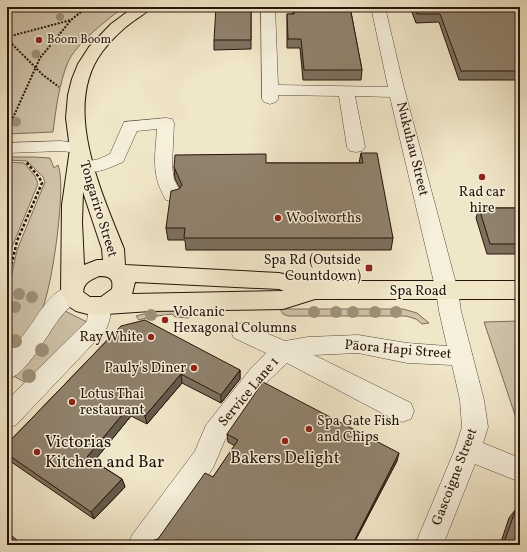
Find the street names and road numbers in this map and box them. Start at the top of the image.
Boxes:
street label: Nukuhau Street [391,100,433,198]
street label: Tongariro Street [74,158,122,260]
street label: Spa Road [389,282,447,301]
street label: Pāora Hapi Street [344,336,452,364]
street label: Service Lane 1 [214,353,284,431]
street label: Gascoigne Street [428,426,482,528]

